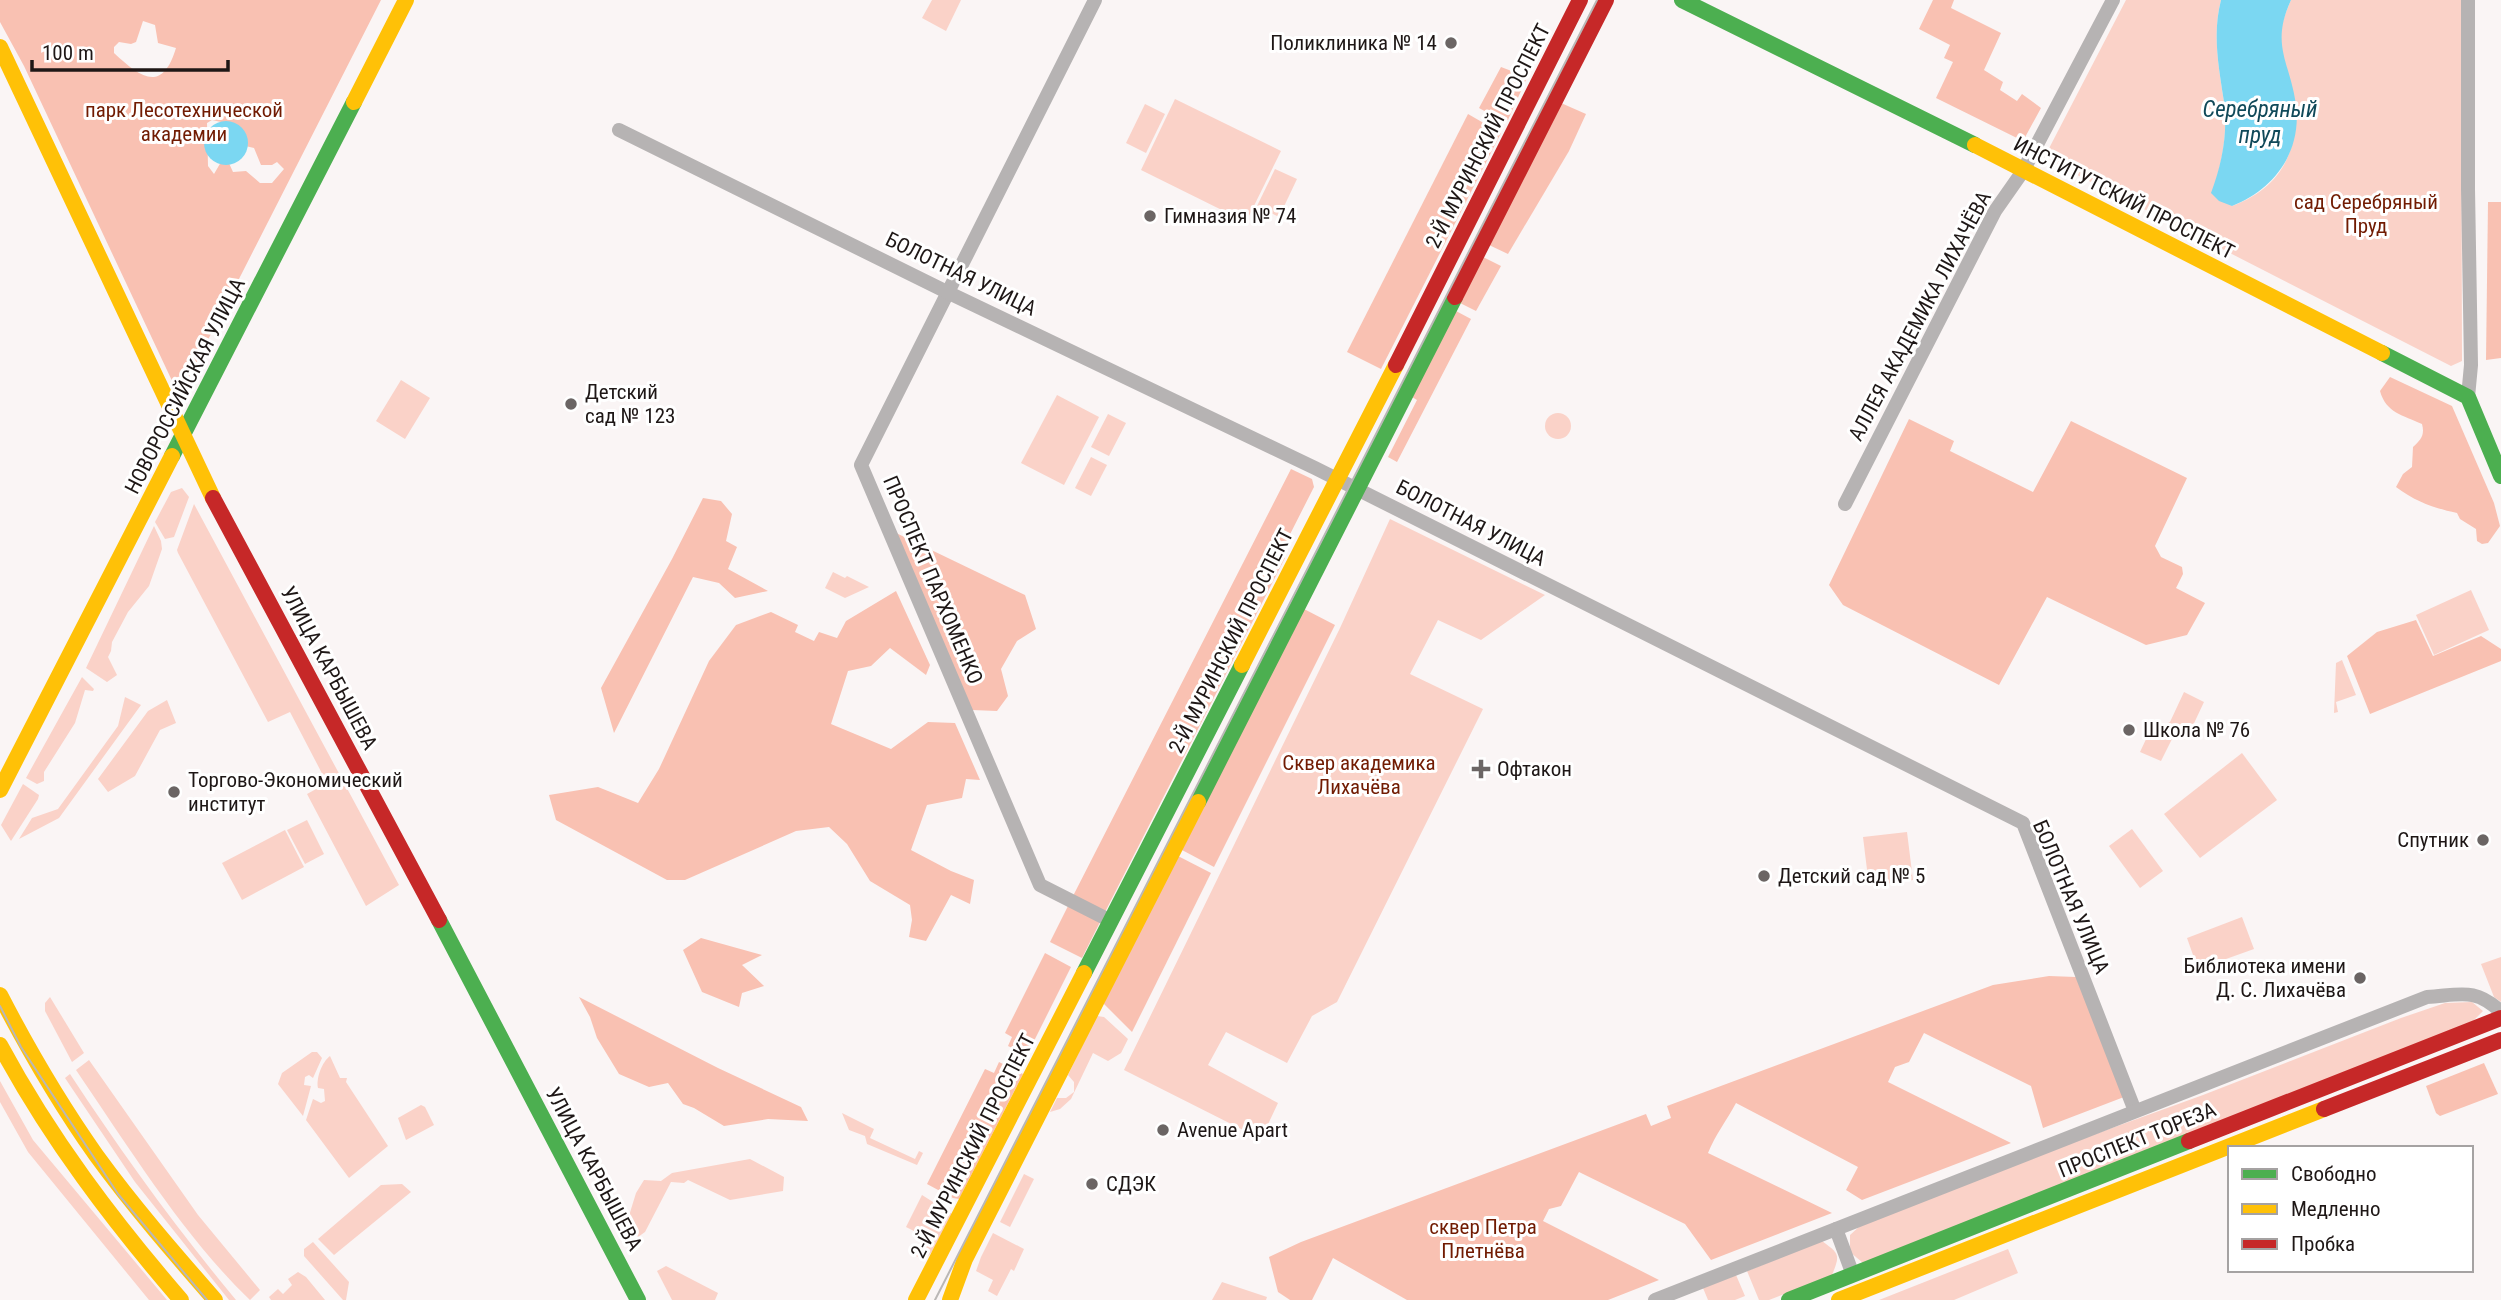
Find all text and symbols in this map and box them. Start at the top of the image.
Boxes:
street label: 2-Й МУРИНСКИЙ ПРОСПЕКТ [1421,20,1555,252]
scale bar [32,28,228,72]
place label: Поликлиника № 14 [1270,31,1437,55]
marker: Поликлиника № 14 [1443,35,1459,51]
text: 100 m [42,41,94,65]
water label: Серебряный пруд [2203,96,2317,149]
park label: парк Лесотехнической академии [85,98,283,146]
street label: ИНСТИТУТСКИЙ ПРОСПЕКТ [2010,132,2238,264]
street label: АЛЛЕЯ АКАДЕМИКА ЛИХАЧЁВА [1844,187,1996,445]
park label: сад Серебряный Пруд [2294,190,2438,238]
place label: Гимназия № 74 [1164,204,1296,228]
marker: Гимназия № 74 [1142,208,1158,224]
street label: БОЛОТНАЯ УЛИЦА [882,227,1040,321]
street label: НОВОРОССИЙСКАЯ УЛИЦА [120,274,250,498]
place label: Детский сад № 123 [585,380,675,428]
marker: Детский сад № 123 [563,396,579,412]
street label: ПРОСПЕКТ ПАРХОМЕНКО [878,472,988,688]
street label: БОЛОТНАЯ УЛИЦА [1392,475,1550,571]
street label: 2-Й МУРИНСКИЙ ПРОСПЕКТ [1164,525,1298,757]
street label: УЛИЦА КАРБЫШЕВА [276,582,382,754]
place label: Школа № 76 [2143,718,2250,742]
marker: Школа № 76 [2121,722,2137,738]
park label: Сквер академика Лихачёва [1282,751,1436,799]
place label: Офтакон [1497,757,1572,781]
marker: Офтакон [1471,759,1491,779]
place label: Торгово-Экономический институт [188,768,403,816]
marker: Торгово-Экономический институт [166,784,182,800]
street label: БОЛОТНАЯ УЛИЦА [2028,817,2114,977]
place label: Спутник [2397,828,2469,852]
marker: Спутник [2475,832,2491,848]
place label: Детский сад № 5 [1778,864,1925,888]
marker: Детский сад № 5 [1756,868,1772,884]
place label: Библиотека имени Д. С. Лихачёва [2183,954,2346,1002]
marker: Библиотека имени Д. С. Лихачёва [2352,970,2368,986]
street label: 2-Й МУРИНСКИЙ ПРОСПЕКТ [906,1030,1040,1262]
street label: УЛИЦА КАРБЫШЕВА [541,1083,647,1255]
street label: ПРОСПЕКТ ТОРЕЗА [2055,1097,2219,1183]
place label: Avenue Apart [1177,1118,1288,1142]
marker: Avenue Apart [1155,1122,1171,1138]
legend [2228,1146,2473,1272]
text: Свободно [2291,1162,2377,1186]
place label: СДЭК [1106,1172,1156,1196]
marker: СДЭК [1084,1176,1100,1192]
text: Медленно [2291,1197,2380,1221]
park label: сквер Петра Плетнёва [1429,1215,1537,1263]
text: Пробка [2291,1232,2355,1256]

